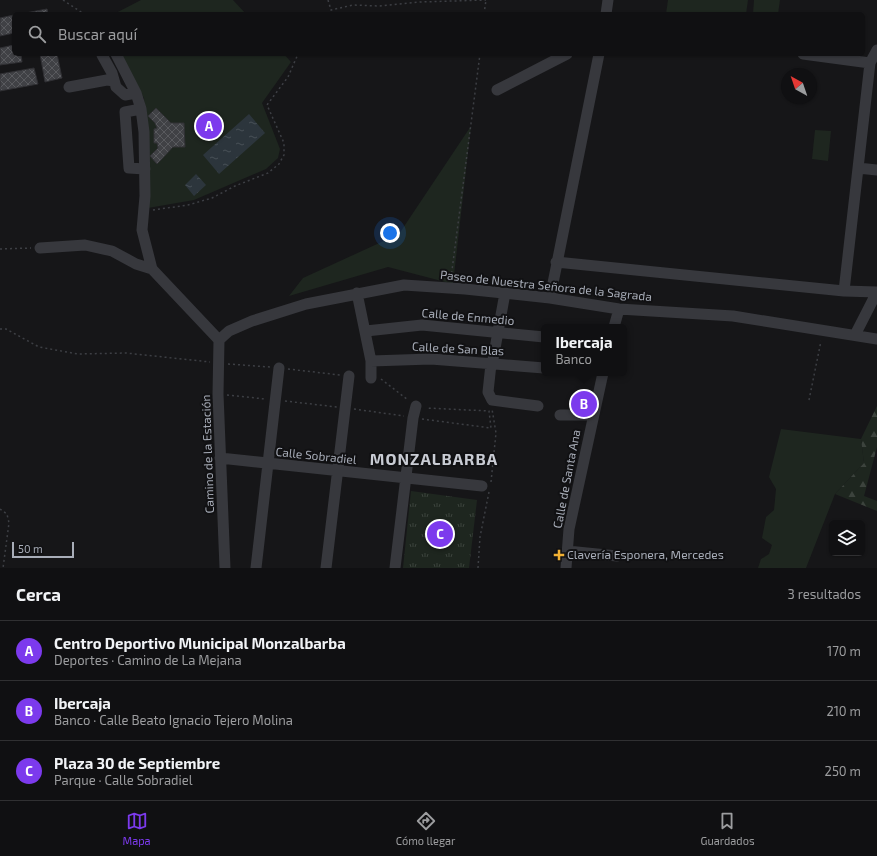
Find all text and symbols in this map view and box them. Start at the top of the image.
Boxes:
search box [12,12,865,56]
icon: search [26,23,48,45]
text: Buscar aquí [58,25,137,43]
north arrow [781,68,817,104]
pin: A [196,111,222,141]
your location [380,223,400,243]
street label: Paseo de Nuestra Señora de la Sagrada [440,267,653,303]
street label: Calle de Enmedio [421,305,515,327]
popup [541,324,627,376]
text: Ibercaja [556,333,612,351]
street label: Calle de San Blas [412,339,505,357]
text: Banco [556,351,592,367]
pin: B [571,389,597,419]
street label: Camino de la Estación [198,394,216,514]
street label: Calle de Santa Ana [550,428,582,529]
street label: Calle Sobradiel [275,444,358,466]
district label: MONZALBARBA [370,449,498,468]
pin: C [427,519,453,549]
map controls [829,520,865,556]
button: layers [829,520,865,556]
scale bar [12,540,74,559]
text: 50 m [18,542,43,555]
place label: Clavería Esponera, Mercedes [567,547,724,561]
marker: Clavería Esponera, Mercedes [554,550,564,560]
text: Cerca [16,584,61,604]
text: 3 resultados [788,586,861,602]
text: Centro Deportivo Municipal Monzalbarba [54,634,346,652]
text: A [25,643,33,659]
text: 170 m [827,643,861,659]
text: Deportes · Camino de La Mejana [54,652,242,668]
text: Ibercaja [54,694,111,712]
text: B [25,703,33,719]
text: 210 m [826,703,861,719]
text: Banco · Calle Beato Ignacio Tejero Molina [54,712,293,728]
text: Plaza 30 de Septiembre [54,754,220,772]
text: C [25,763,33,779]
text: 250 m [825,763,861,779]
text: Parque · Calle Sobradiel [54,772,193,788]
tab: Mapa [123,810,151,847]
tab: Cómo llegar [396,810,455,847]
tab: Guardados [700,810,754,847]

